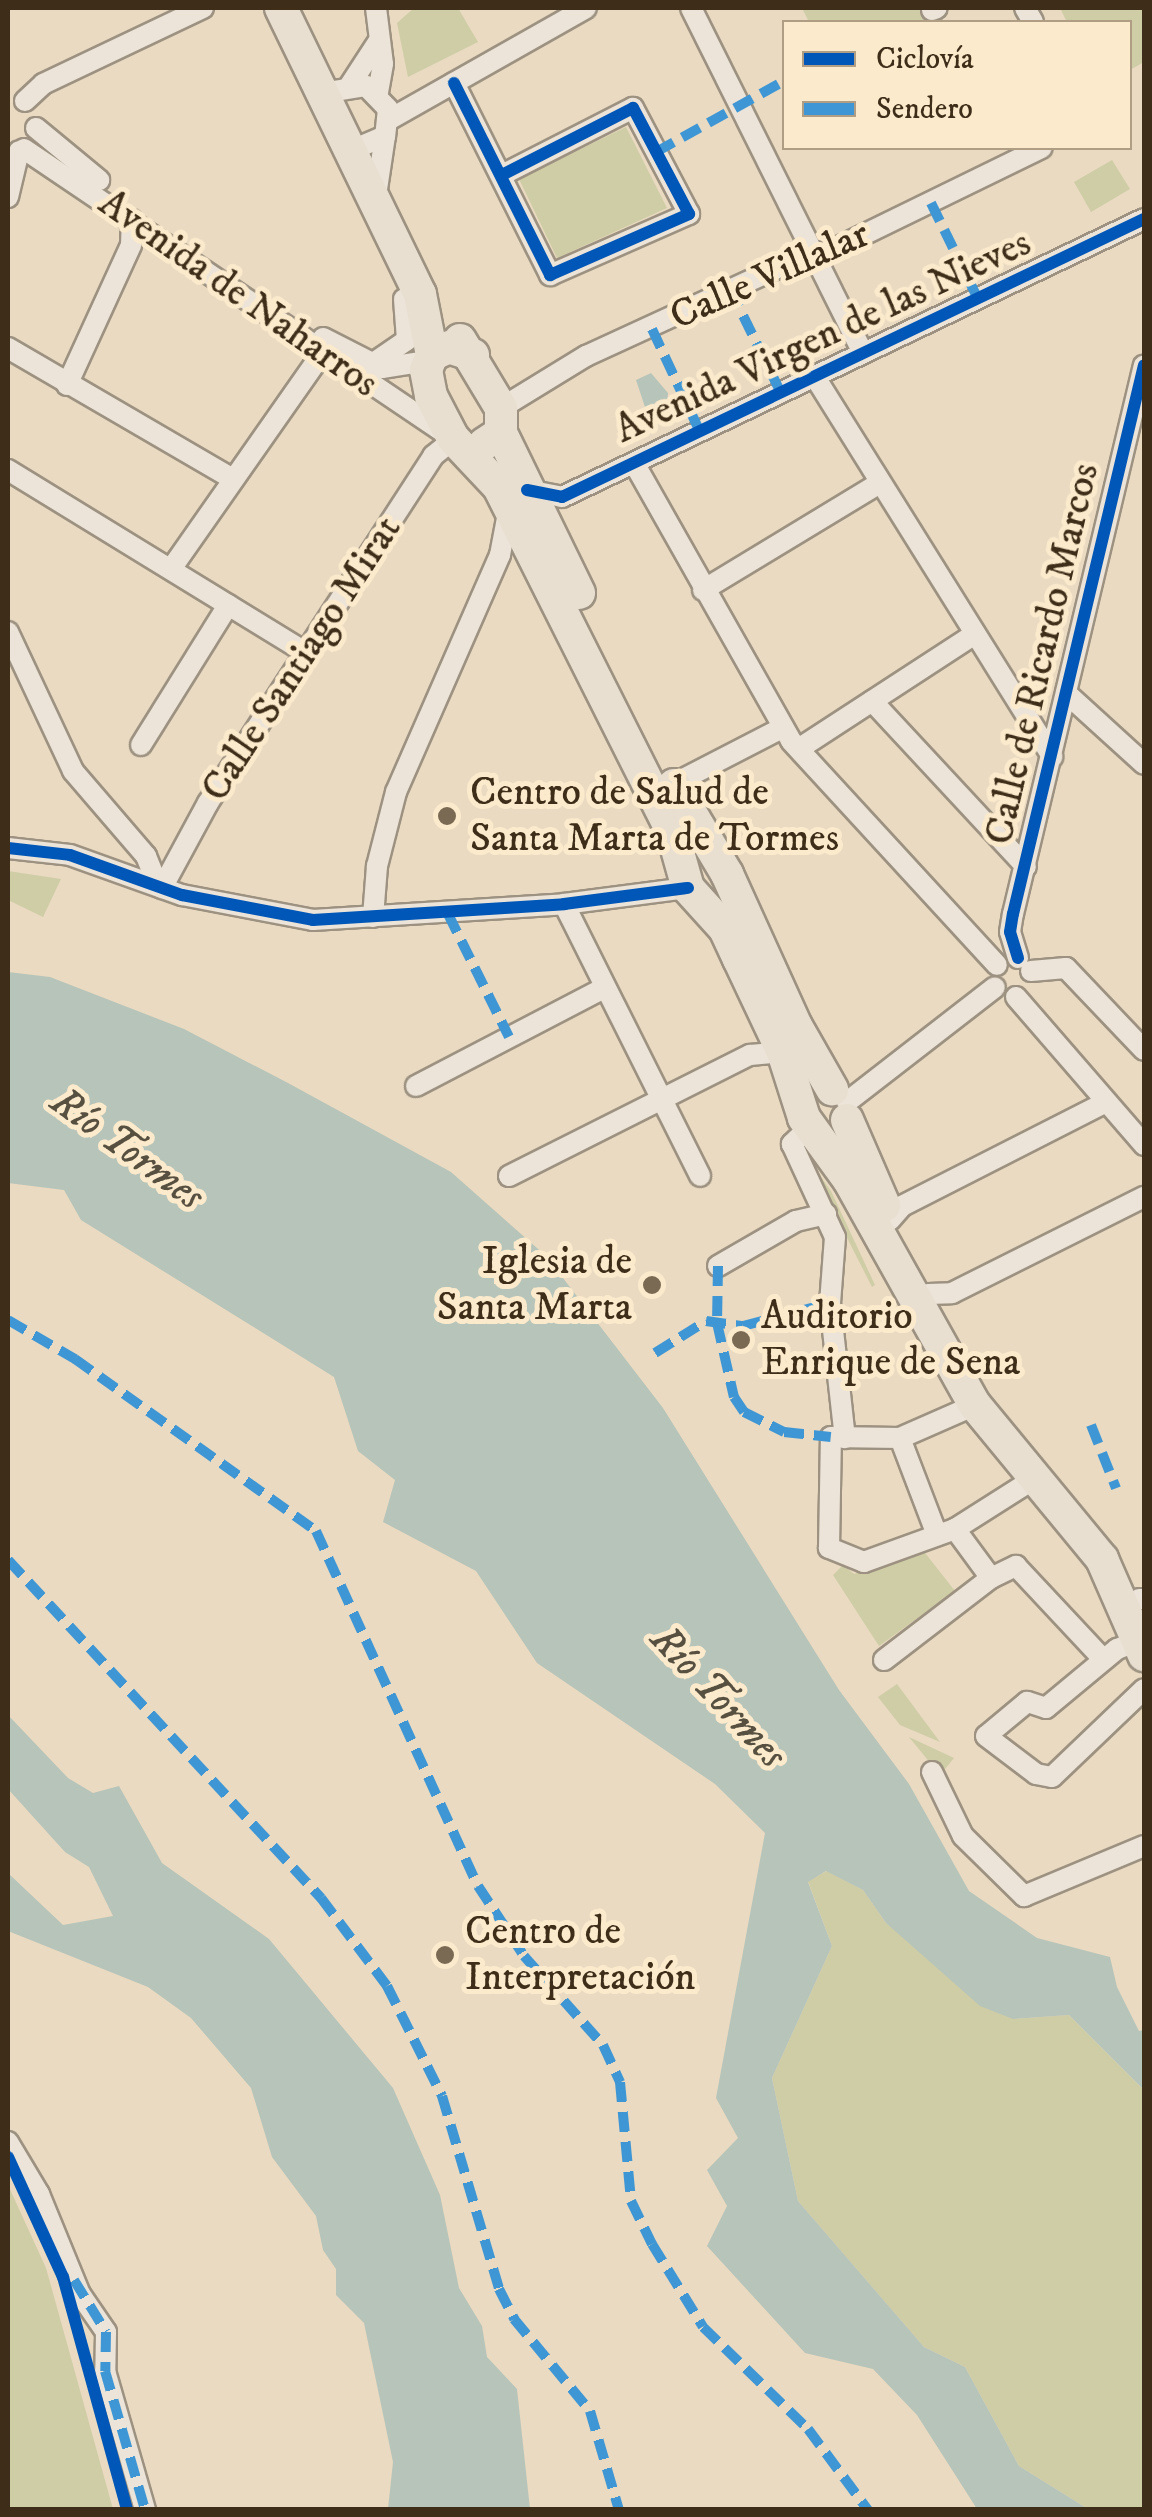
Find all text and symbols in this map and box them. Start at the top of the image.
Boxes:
legend [782,20,1132,150]
text: Ciclovía [876,41,974,78]
text: Sendero [876,91,973,128]
street label: Avenida de Naharros [89,180,387,408]
street label: Calle Villalar [663,211,877,341]
street label: Avenida Virgen de las Nieves [607,219,1039,455]
street label: Calle de Ricardo Marcos [976,459,1110,849]
street label: Calle Santiago Mirat [192,507,412,811]
place label: Centro de Salud de Santa Marta de Tormes [470,769,839,863]
marker: Centro de Salud de Santa Marta de Tormes [434,803,460,829]
water label: Río Tormes [40,1076,214,1222]
place label: Iglesia de Santa Marta [437,1238,632,1332]
marker: Iglesia de Santa Marta [641,1274,663,1296]
place label: Auditorio Enrique de Sena [761,1293,1020,1387]
marker: Auditorio Enrique de Sena [730,1329,752,1351]
water label: Río Tormes [639,1615,797,1779]
place label: Centro de Interpretación [465,1908,695,2002]
marker: Centro de Interpretación [434,1944,456,1966]

